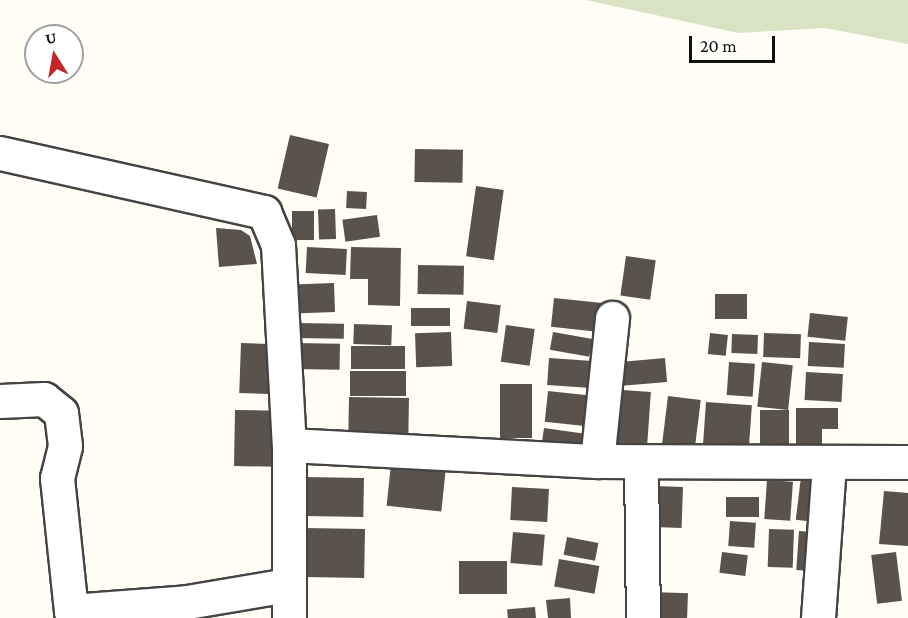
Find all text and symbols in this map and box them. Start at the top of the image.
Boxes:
north arrow [24,24,84,84]
scale bar [692,24,778,62]
text: U [44,28,58,47]
text: 20 m [700,36,737,56]

